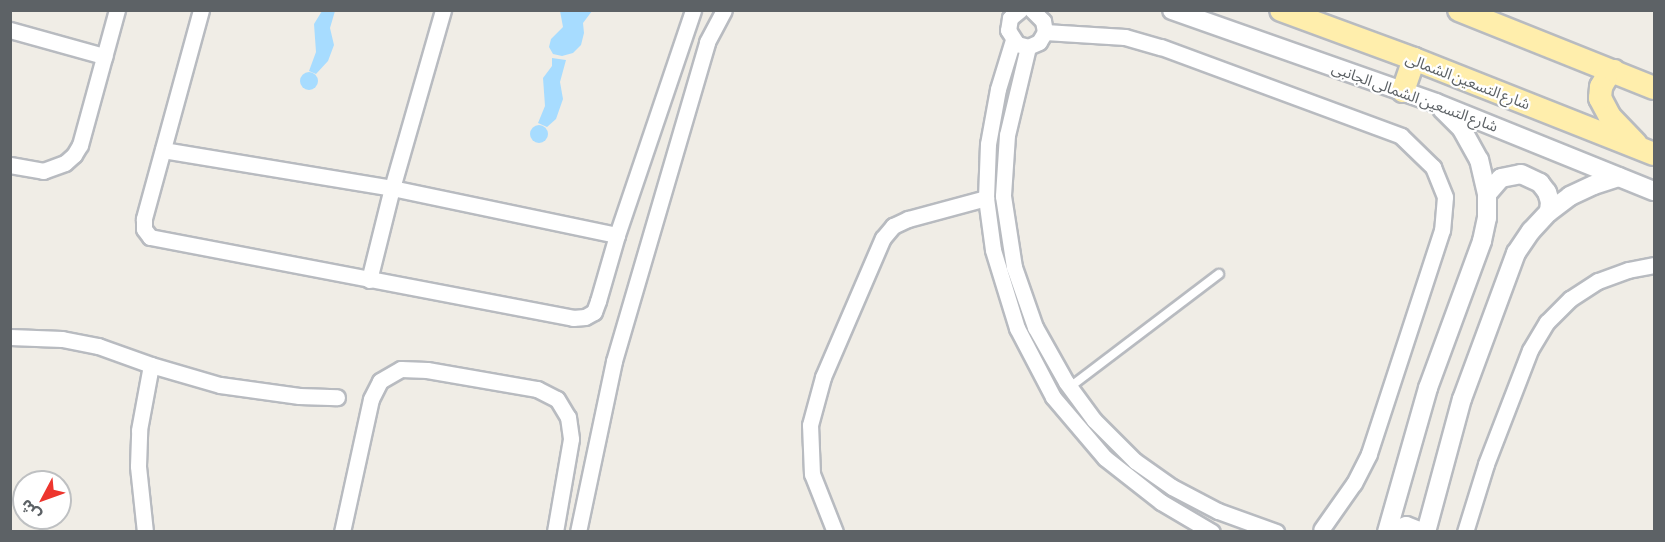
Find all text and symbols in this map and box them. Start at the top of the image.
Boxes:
street label: شارع التسعين الشمالى [1403,49,1533,113]
street label: شارع التسعين الشمالى الجانبى [1330,59,1500,135]
north arrow [12,470,72,530]
text: ش [16,496,44,525]

